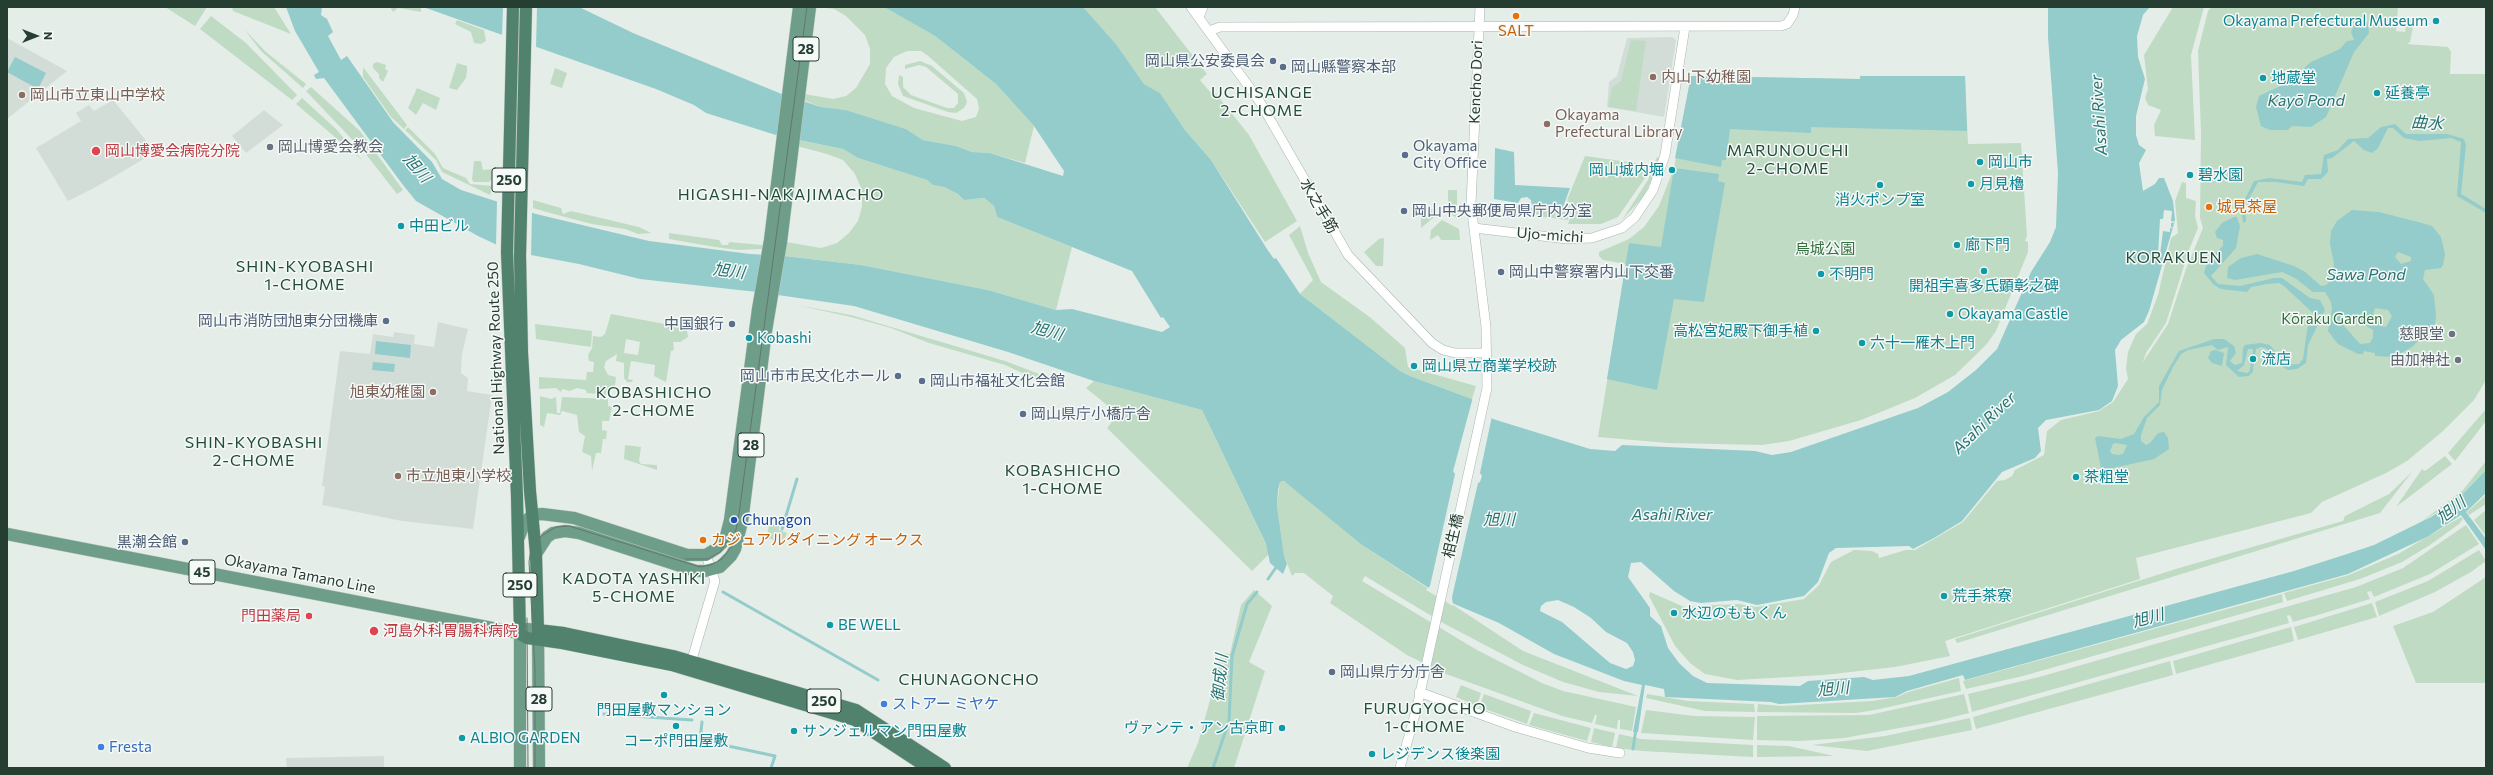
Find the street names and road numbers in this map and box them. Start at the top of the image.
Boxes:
road number: 28 [793,37,819,61]
street label: Kencho Dori [1466,40,1486,124]
road number: 250 [492,168,526,192]
street label: 水之手筋 [1296,176,1342,236]
street label: Ujo-michi [1516,224,1584,246]
street label: National Highway Route 250 [484,261,508,455]
road number: 28 [738,433,764,457]
street label: 相生橋 [1439,512,1467,560]
street label: Okayama Tamano Line [223,550,377,598]
road number: 45 [189,560,215,584]
road number: 250 [503,573,537,597]
road number: 28 [526,687,552,711]
road number: 250 [807,689,841,713]

